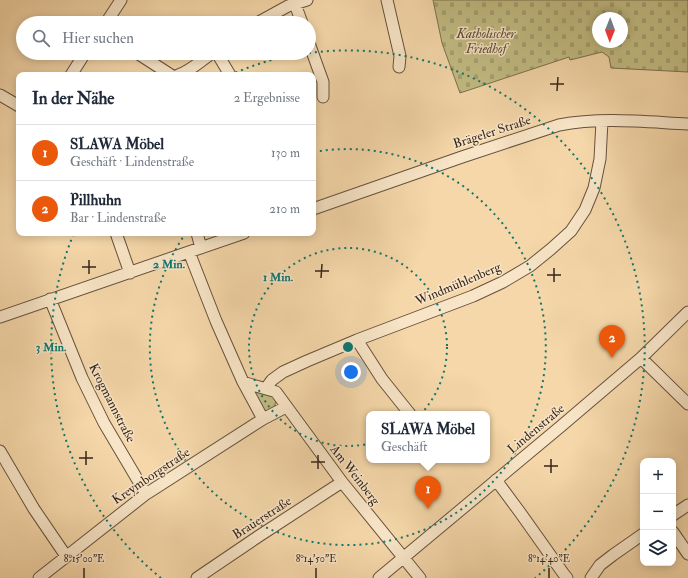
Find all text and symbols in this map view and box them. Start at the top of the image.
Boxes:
north arrow [592,12,628,48]
search box [16,16,316,60]
park label: Katholischer Friedhof [456,26,517,57]
icon: search [30,27,52,49]
text: Hier suchen [62,29,134,48]
text: In der Nähe [32,88,114,109]
text: 2 Ergebnisse [234,90,300,106]
street label: Brägeler Straße [451,112,533,152]
text: SLAWA Möbel [70,135,164,154]
text: 1 [43,145,47,161]
text: 130 m [271,145,300,161]
text: Geschäft · Lindenstraße [70,154,194,170]
text: Pillhuhn [70,191,122,210]
text: 2 [42,201,48,217]
text: 210 m [269,201,300,217]
text: Bar · Lindenstraße [70,210,166,226]
text: 2 Min. [153,257,186,272]
street label: Windmühlenberg [412,258,504,310]
text: 1 Min. [263,270,294,285]
pin: 2 [599,325,625,358]
text: 3 Min. [36,340,67,355]
centre of rings [341,340,355,354]
street label: Krogmannstraße [85,361,139,446]
your location [341,362,361,382]
street label: Lindenstraße [504,400,568,457]
popup [366,411,490,463]
text: SLAWA Möbel [381,420,475,439]
text: Geschäft [381,439,428,455]
street label: Am Weinberg [326,441,384,509]
street label: Kreymborgstraße [109,444,194,509]
map controls [640,458,676,566]
button: + [640,458,676,494]
pin: 1 [415,476,441,509]
street label: Brauerstraße [230,493,295,543]
button: − [640,494,676,530]
button: layers [640,530,676,566]
text: 8°15'00"E [64,553,104,565]
text: 8°14'50"E [296,553,336,565]
text: 8°14'40"E [528,553,570,565]

